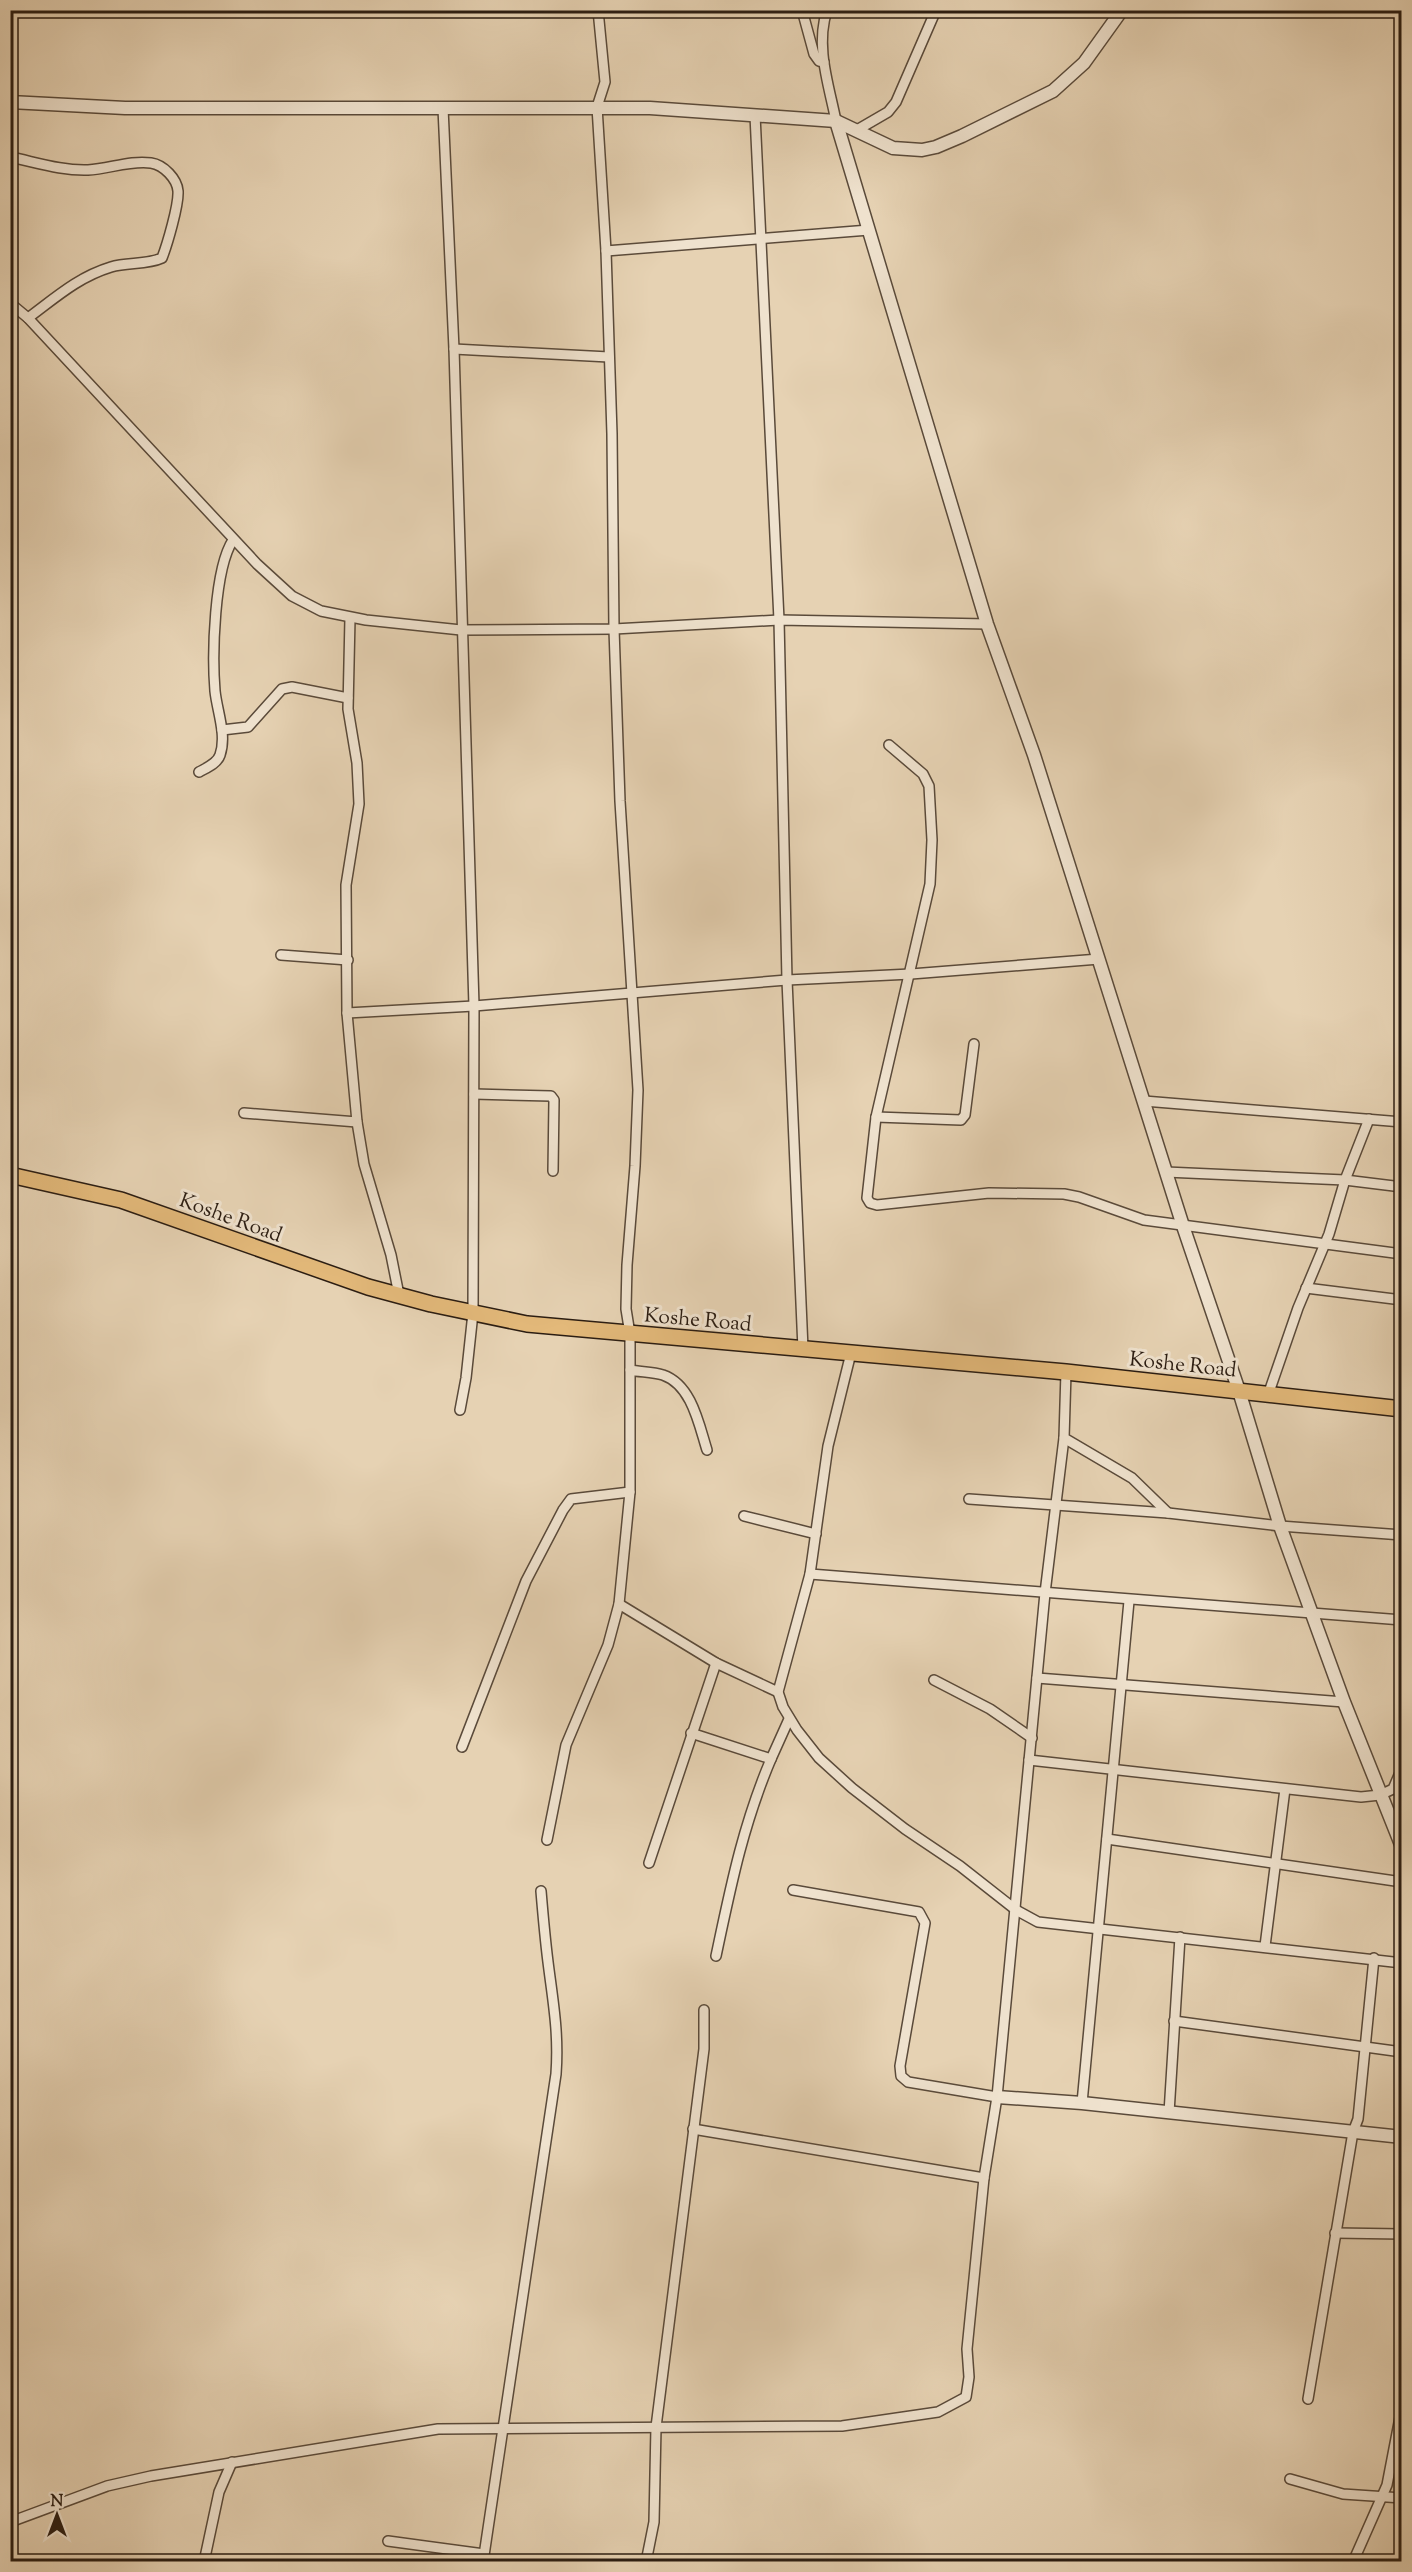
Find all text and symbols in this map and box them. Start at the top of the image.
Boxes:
street label: Koshe Road [175,1186,286,1251]
street label: Koshe Road [643,1301,753,1341]
street label: Koshe Road [1128,1345,1238,1387]
north arrow [27,2485,87,2545]
text: N [51,2491,64,2514]

